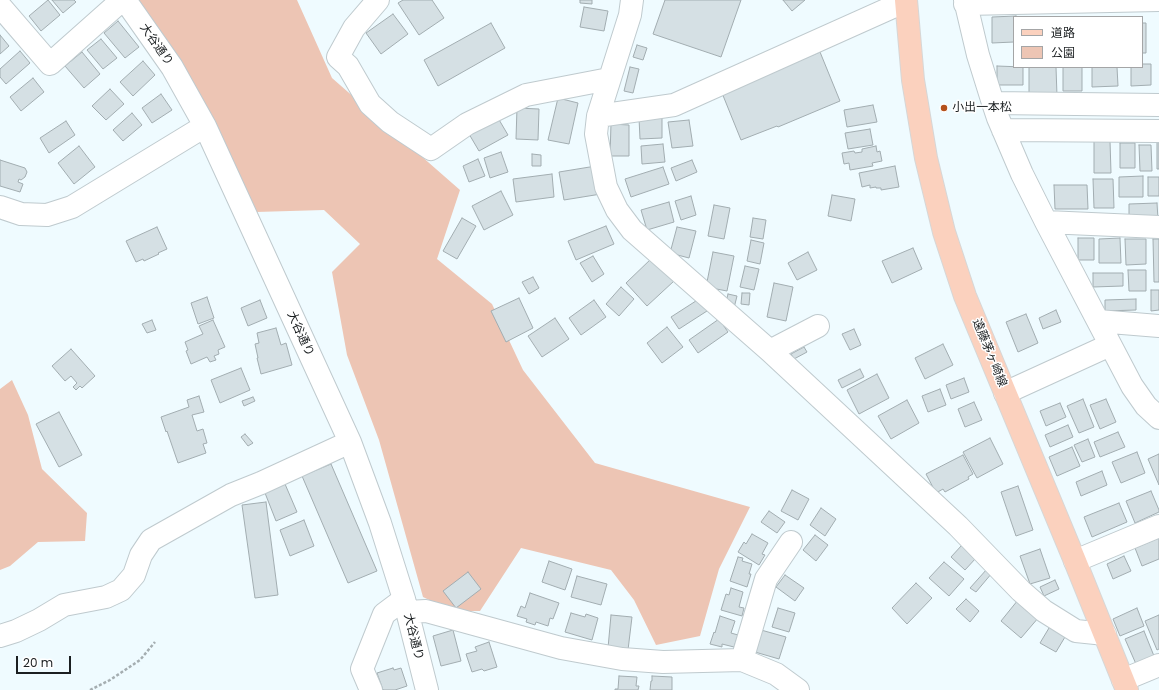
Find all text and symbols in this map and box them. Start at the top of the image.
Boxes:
legend [1013,16,1143,68]
street label: 大谷通り [136,21,176,69]
text: 道路 [1051,24,1075,41]
text: 公園 [1051,44,1075,61]
place label: 小出一本松 [952,101,1012,115]
marker: 小出一本松 [939,103,949,113]
street label: 大谷通り [283,309,317,359]
street label: 遠藤茅ヶ崎線 [969,317,1009,389]
street label: 大谷通り [400,612,426,662]
scale bar [18,648,73,674]
text: 20 m [23,654,53,671]

